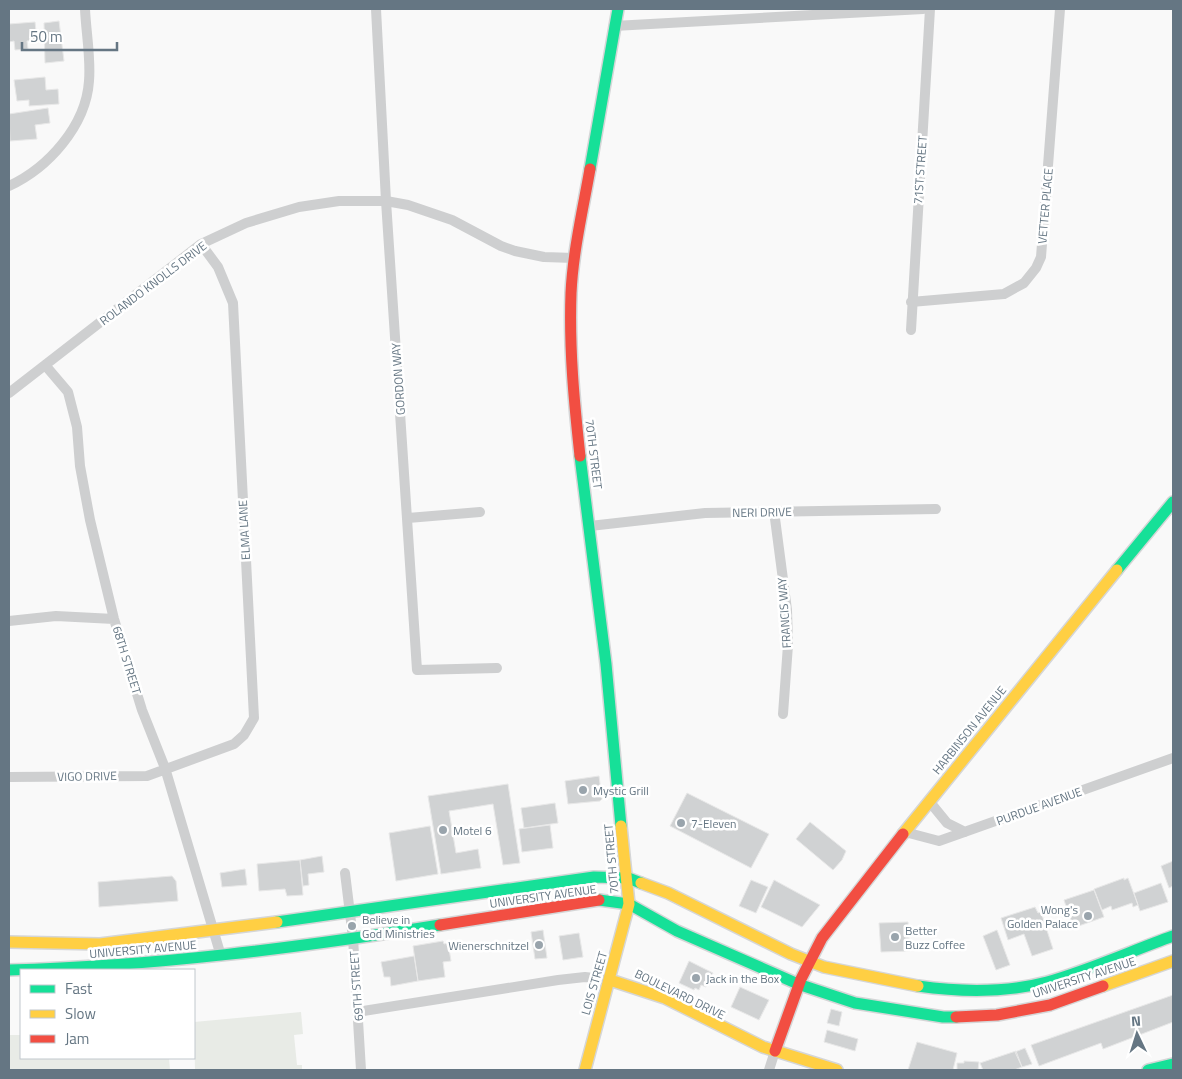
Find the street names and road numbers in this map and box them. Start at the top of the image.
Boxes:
street label: 71ST STREET [908,134,932,205]
street label: VETTER PLACE [1032,167,1058,245]
street label: ROLANDO KNOLLS DRIVE [95,236,211,330]
street label: GORDON WAY [386,342,410,416]
street label: 70TH STREET [580,418,608,491]
street label: ELMA LANE [233,499,255,560]
street label: NERI DRIVE [732,502,792,522]
street label: FRANCIS WAY [772,576,796,649]
street label: 68TH STREET [108,624,147,697]
street label: HARBINSON AVENUE [927,681,1011,778]
street label: VIGO DRIVE [57,766,117,786]
street label: PURDUE AVENUE [994,782,1085,830]
street label: 70TH STREET [598,822,624,895]
street label: UNIVERSITY AVENUE [488,879,598,913]
street label: UNIVERSITY AVENUE [89,935,198,963]
street label: LOIS STREET [576,948,612,1017]
street label: 69TH STREET [344,950,368,1022]
street label: UNIVERSITY AVENUE [1030,951,1138,1003]
street label: BOULEVARD DRIVE [631,964,729,1024]

